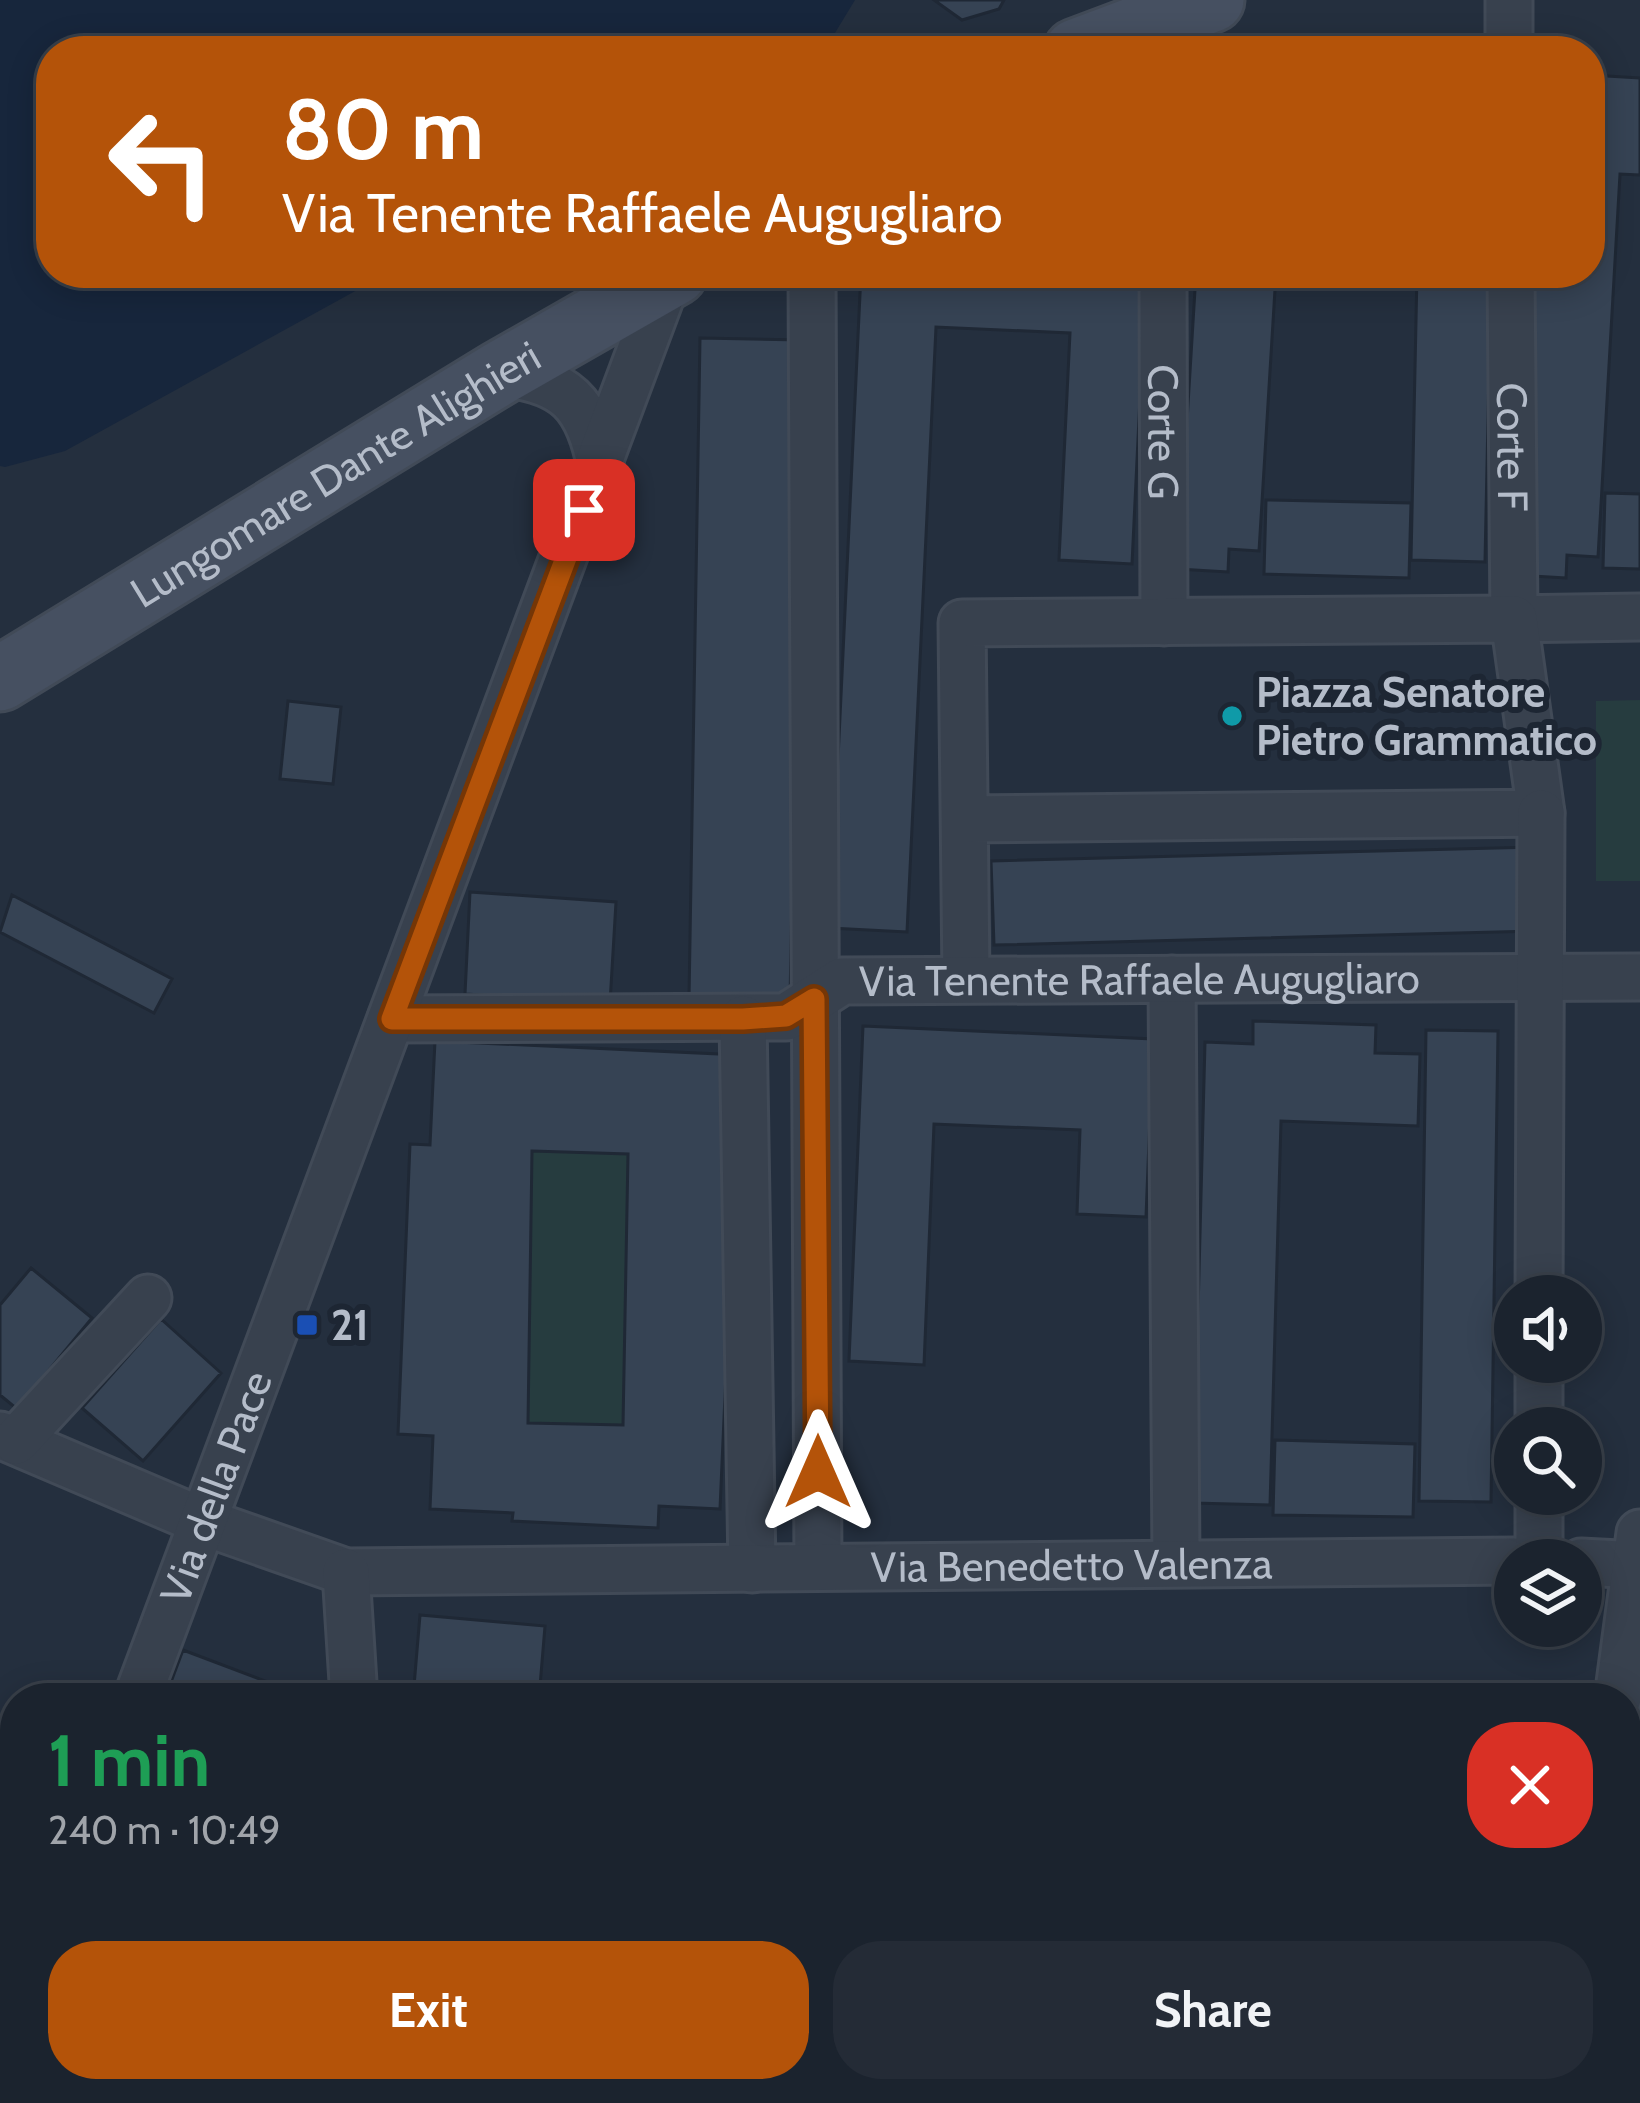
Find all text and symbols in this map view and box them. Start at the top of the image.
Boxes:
text: 80 m [282,78,484,180]
icon: left [84,84,240,240]
text: Via Tenente Raffaele Augugliaro [282,180,1003,246]
street label: Lungomare Dante Alighieri [121,330,549,619]
street label: Corte G [1137,364,1190,500]
street label: Corte F [1486,382,1539,512]
pin [533,459,635,561]
icon: arrive [551,477,617,543]
place label: Piazza Senatore Pietro Grammatico [1256,666,1597,766]
marker: Piazza Senatore Pietro Grammatico [1219,703,1245,729]
street label: Via Tenente Raffaele Augugliaro [859,952,1420,1007]
map controls [1494,1275,1602,1647]
button: sound [1494,1275,1602,1383]
place label: 21 [331,1299,369,1351]
marker: 21 [294,1312,320,1338]
street label: Via della Pace [149,1364,283,1611]
button: search [1494,1407,1602,1515]
position arrow [755,1409,881,1535]
street label: Via Benedetto Valenza [870,1537,1273,1593]
button: layers [1494,1539,1602,1647]
text: 1 min [48,1717,210,1804]
button: close [1467,1722,1593,1848]
text: 240 m · 10:49 [48,1806,281,1854]
button: Exit [48,1941,809,2079]
button: Share [833,1941,1593,2079]

